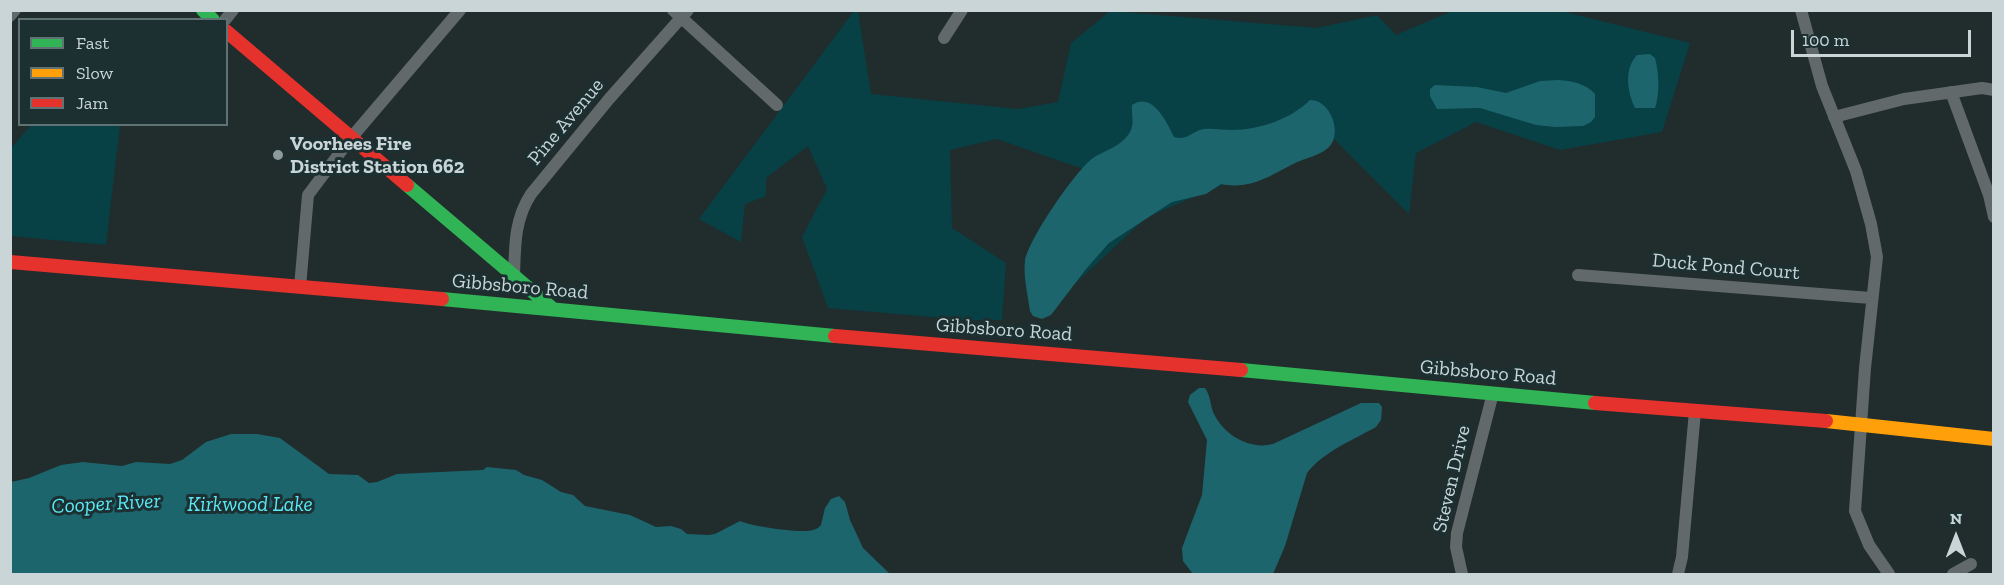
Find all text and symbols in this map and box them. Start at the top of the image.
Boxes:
legend [18,18,228,126]
scale bar [1794,18,1974,56]
text: 100 m [1802,29,1849,51]
text: Fast [76,32,109,54]
text: Slow [76,62,113,84]
street label: Pine Avenue [523,74,609,170]
text: Jam [76,92,108,114]
place label: Voorhees Fire District Station 662 [290,132,464,179]
marker: Voorhees Fire District Station 662 [271,148,285,162]
street label: Duck Pond Court [1651,249,1801,285]
street label: Gibbsboro Road [451,269,589,305]
street label: Gibbsboro Road [935,313,1073,347]
street label: Gibbsboro Road [1419,355,1557,391]
street label: Steven Drive [1428,423,1476,535]
water label: Cooper River [51,489,161,519]
water label: Kirkwood Lake [187,492,313,518]
north arrow [1926,507,1986,567]
text: N [1950,509,1962,528]

